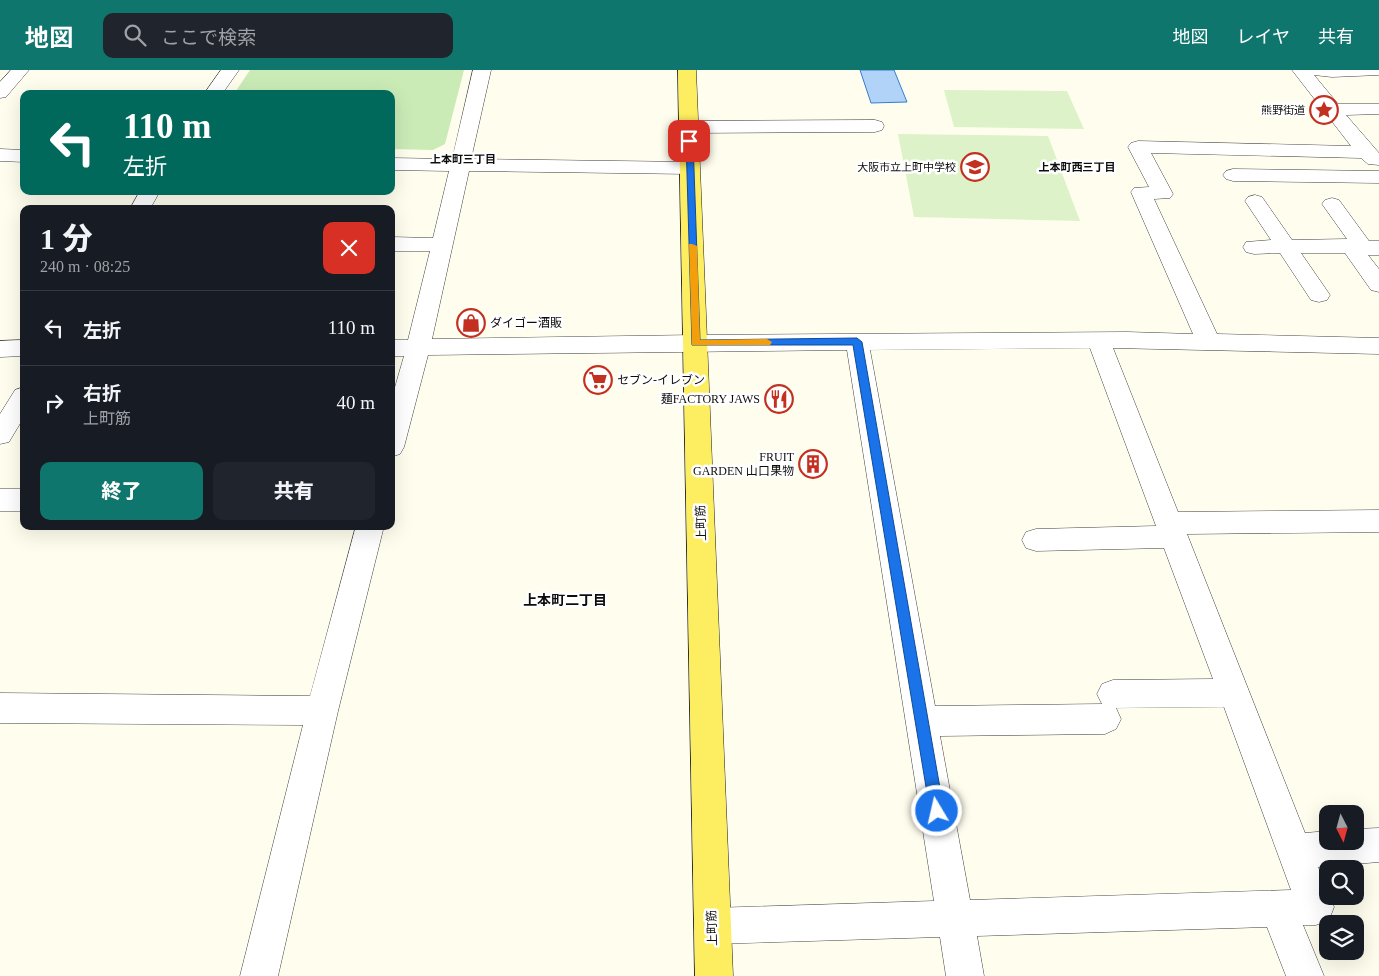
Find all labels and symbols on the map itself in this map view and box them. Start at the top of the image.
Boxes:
place icon: 熊野街道 [1309,95,1339,125]
place label: 熊野街道 [1261,104,1305,116]
pin [668,120,710,162]
school or university icon: 大阪市立上町中学校 [960,152,990,182]
district label: 上本町三丁目 [430,153,496,165]
place label: 大阪市立上町中学校 [857,161,956,173]
district label: 上本町西三丁目 [1039,161,1116,173]
shop icon: ダイゴー酒販 [456,308,486,338]
place label: ダイゴー酒販 [490,316,562,330]
supermarket icon: セブン-イレブン [583,365,613,395]
place label: セブン-イレブン [617,373,705,387]
restaurant icon: 麺FACTORY JAWS [764,384,794,414]
place label: 麺FACTORY JAWS [661,392,760,406]
building icon: FRUIT GARDEN 山口果物 [798,449,828,479]
place label: FRUIT GARDEN 山口果物 [693,450,795,478]
street label: 上町筋 [693,505,709,541]
district label: 上本町二丁目 [523,593,607,608]
position arrow [910,784,962,836]
north arrow [1319,805,1364,850]
street label: 上町筋 [704,910,720,946]

